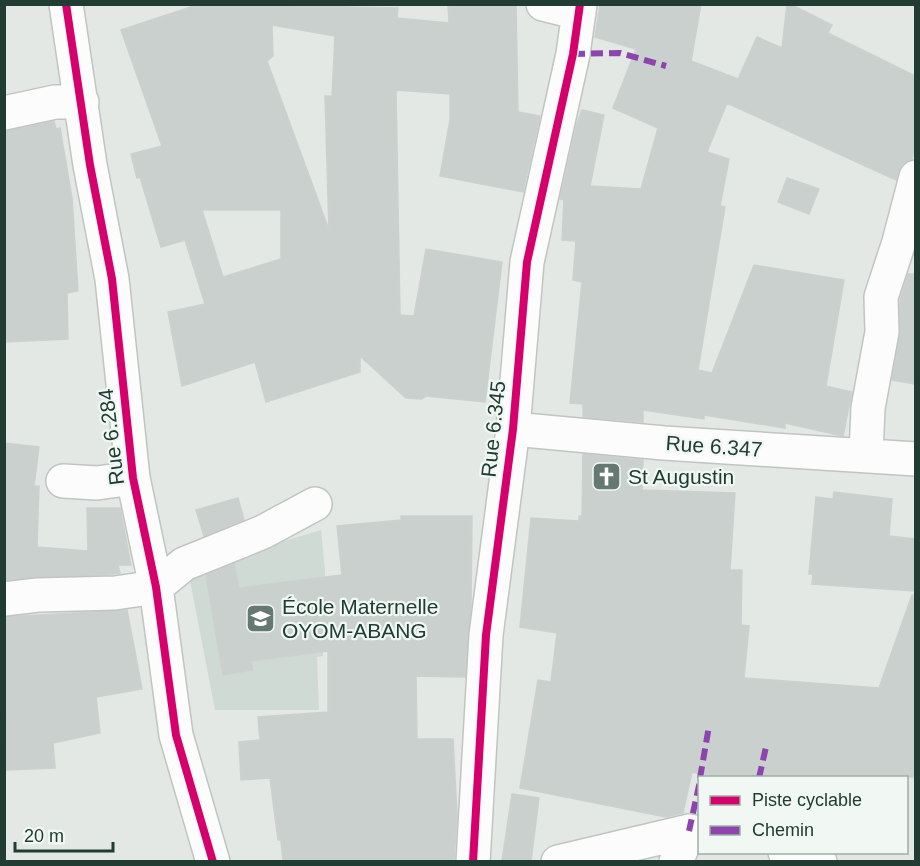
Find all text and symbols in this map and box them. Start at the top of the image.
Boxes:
street label: Rue 6.345 [476,380,510,478]
street label: Rue 6.284 [94,387,128,487]
street label: Rue 6.347 [665,431,763,461]
church icon: St Augustin [591,460,623,492]
place label: St Augustin [628,465,734,488]
place label: École Maternelle OYOM-ABANG [282,595,438,642]
school or university icon: École Maternelle OYOM-ABANG [245,602,277,634]
legend [698,776,908,854]
text: Piste cyclable [752,790,862,810]
scale bar [15,815,112,853]
text: Chemin [752,820,814,840]
text: 20 m [24,826,64,846]

